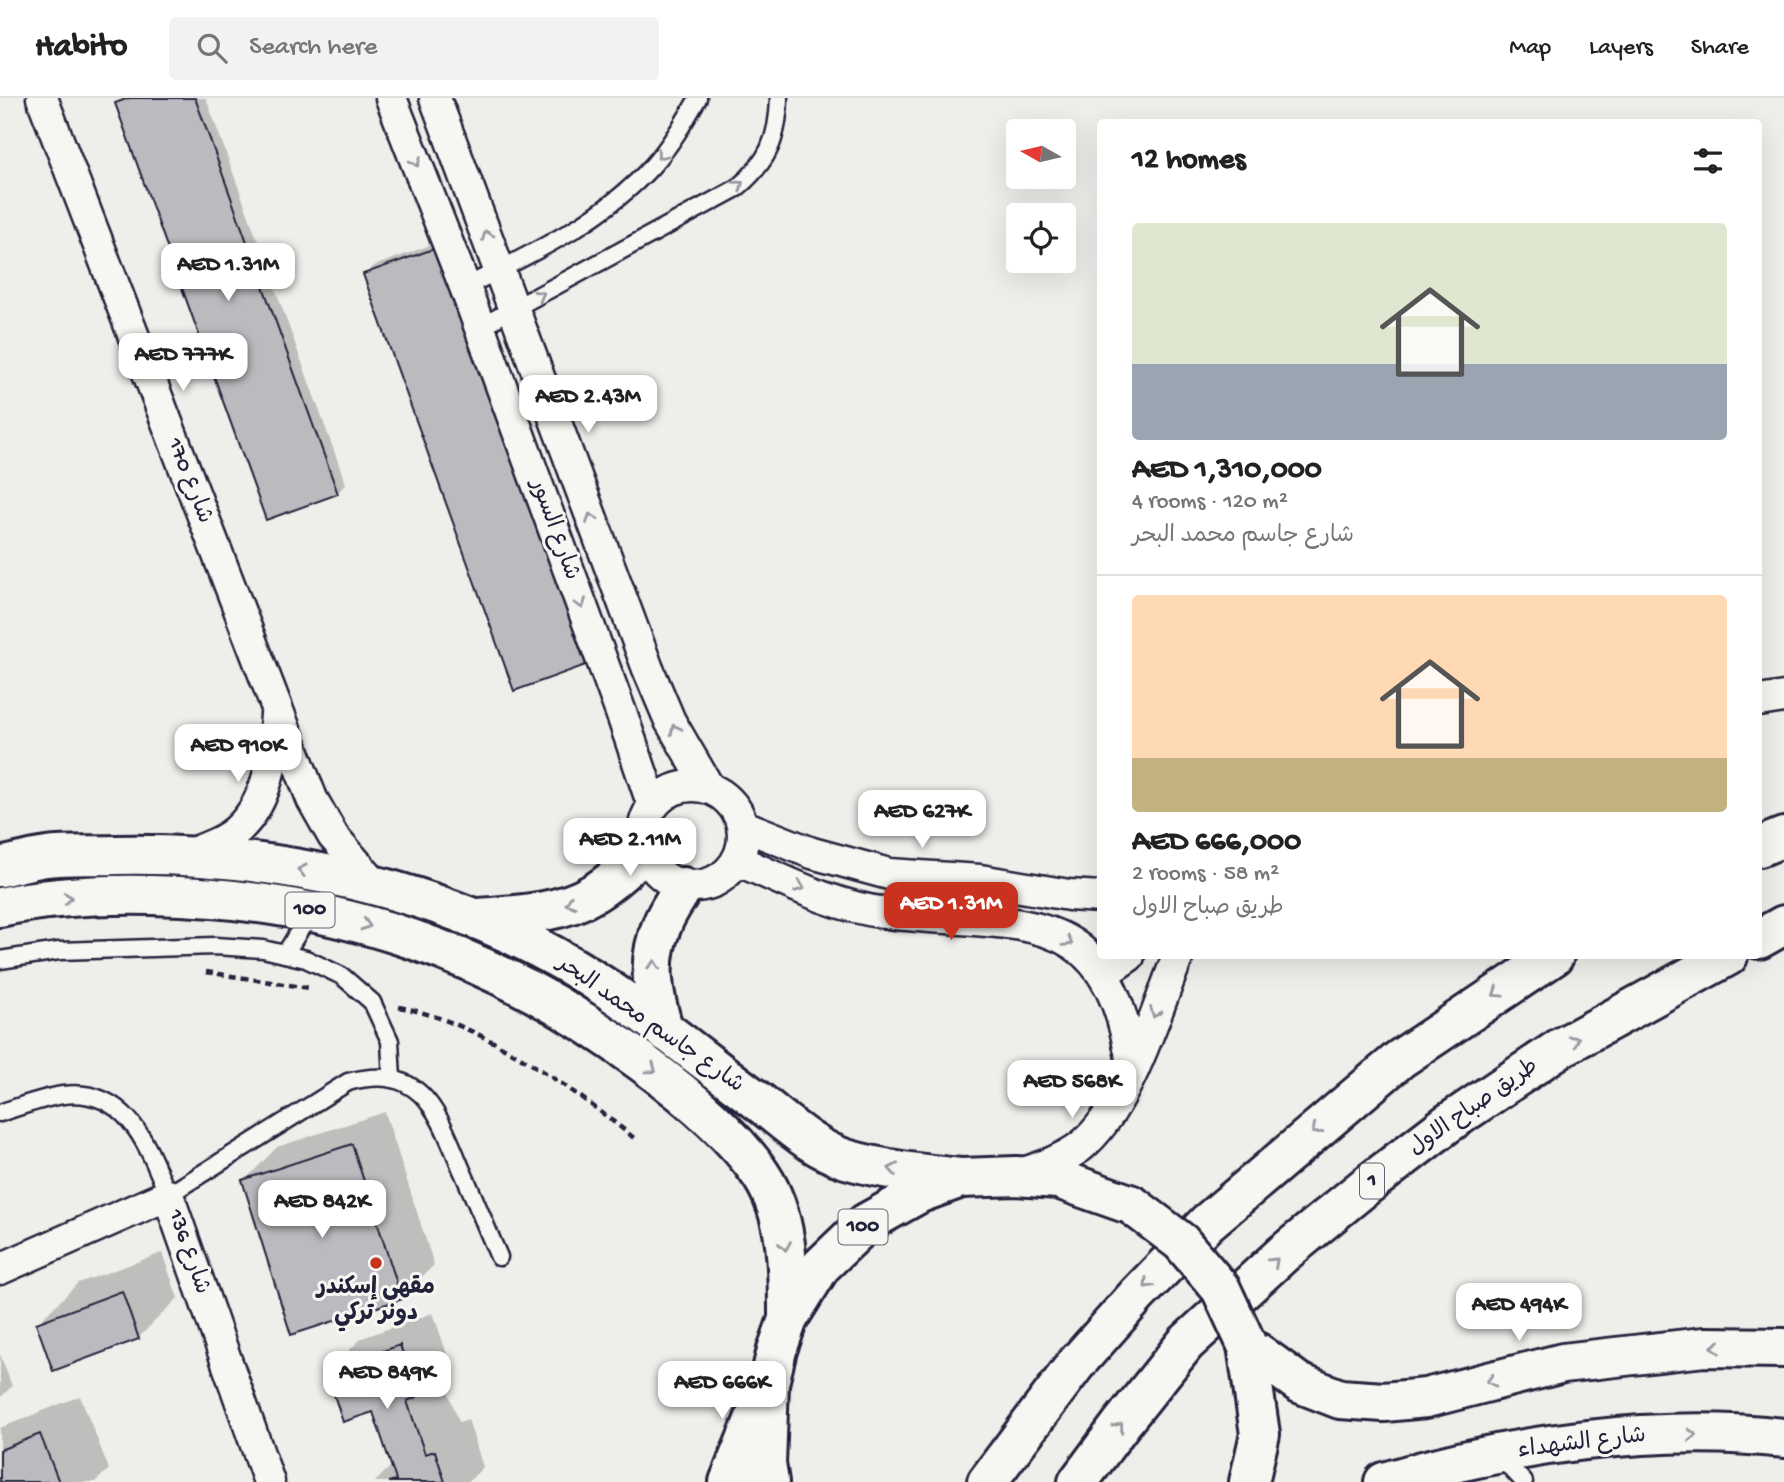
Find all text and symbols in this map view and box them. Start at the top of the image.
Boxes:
search box [169,17,659,80]
text: Habito [35,29,127,67]
icon: search [193,29,231,67]
text: Search here [249,33,377,64]
text: Map [1509,34,1551,63]
text: Layers [1589,34,1653,63]
text: Share [1691,34,1749,63]
north arrow [1006,119,1076,189]
map controls [1006,119,1076,273]
icon: filters [1689,142,1727,180]
text: 12 homes [1132,144,1245,179]
one-way arrow [657,147,669,160]
one-way arrow [407,155,421,167]
one-way arrow [731,181,744,193]
button: locate [1006,203,1076,273]
one-way arrow [481,230,495,242]
pin: AED 1.31M [148,244,308,303]
text: AED 1.31M [177,252,279,279]
icon: home [1367,269,1493,395]
one-way arrow [533,290,545,303]
pin: AED 777K [111,334,255,393]
text: AED 777K [135,342,231,369]
pin: AED 2.43M [508,376,668,435]
text: AED 2.43M [535,384,641,411]
street label: شارع 170 [160,433,218,528]
text: AED 1,310,000 [1132,454,1322,489]
street label: شارع السور [523,474,585,584]
text: 4 rooms · 120 m² [1132,489,1288,516]
one-way arrow [586,512,600,524]
text: شارع جاسم محمد البحر [1132,523,1354,550]
one-way arrow [573,598,587,610]
icon: home [1367,641,1493,767]
pin: AED 910K [166,724,310,784]
one-way arrow [669,724,683,736]
text: AED 910K [191,733,285,760]
pin: AED 627K [850,790,994,850]
text: AED 627K [874,799,970,826]
pin: AED 2.11M [550,818,710,878]
text: AED 666,000 [1132,826,1301,861]
text: AED 2.11M [579,827,681,854]
text: 2 rooms · 58 m² [1132,861,1279,888]
one-way arrow [296,864,308,879]
one-way arrow [792,879,805,893]
pin: AED 1.31M [871,882,1031,942]
one-way arrow [62,891,73,906]
text: AED 1.31M [900,891,1002,918]
road number: 100 [286,892,334,928]
one-way arrow [564,895,576,909]
text: طريق صباح الاول [1132,895,1284,922]
one-way arrow [359,917,371,931]
one-way arrow [1060,934,1073,947]
street label: شارع جاسم محمد البحر [549,949,749,1101]
one-way arrow [646,959,661,970]
one-way arrow [1492,985,1505,997]
one-way arrow [1150,1006,1164,1018]
one-way arrow [1568,1035,1581,1048]
street label: طريق صباح الاول [1404,1053,1544,1163]
pin: AED 568K [1000,1060,1144,1120]
one-way arrow [644,1061,657,1073]
text: AED 568K [1023,1069,1121,1096]
one-way arrow [1311,1122,1324,1134]
one-way arrow [887,1162,899,1177]
road number: 1 [1360,1164,1384,1198]
pin: AED 842K [250,1180,394,1240]
text: AED 842K [274,1189,370,1216]
street label: شارع 136 [161,1205,215,1298]
road number: 100 [838,1210,888,1244]
one-way arrow [777,1240,792,1251]
marker: مقهى إسكندر دونر تركي [368,1255,384,1271]
one-way arrow [1266,1257,1279,1270]
place label: مقهى إسكندر دونر تركي [315,1275,435,1332]
one-way arrow [1144,1275,1157,1288]
pin: AED 494K [1447,1284,1591,1343]
text: AED 494K [1472,1292,1566,1319]
one-way arrow [1710,1339,1721,1355]
pin: AED 849K [315,1352,459,1411]
text: AED 849K [339,1360,435,1387]
pin: AED 666K [650,1362,794,1421]
text: AED 666K [674,1370,770,1397]
one-way arrow [1486,1373,1498,1387]
one-way arrow [1110,1423,1123,1435]
street label: شارع الشهداء [1516,1423,1648,1465]
one-way arrow [1688,1427,1698,1443]

